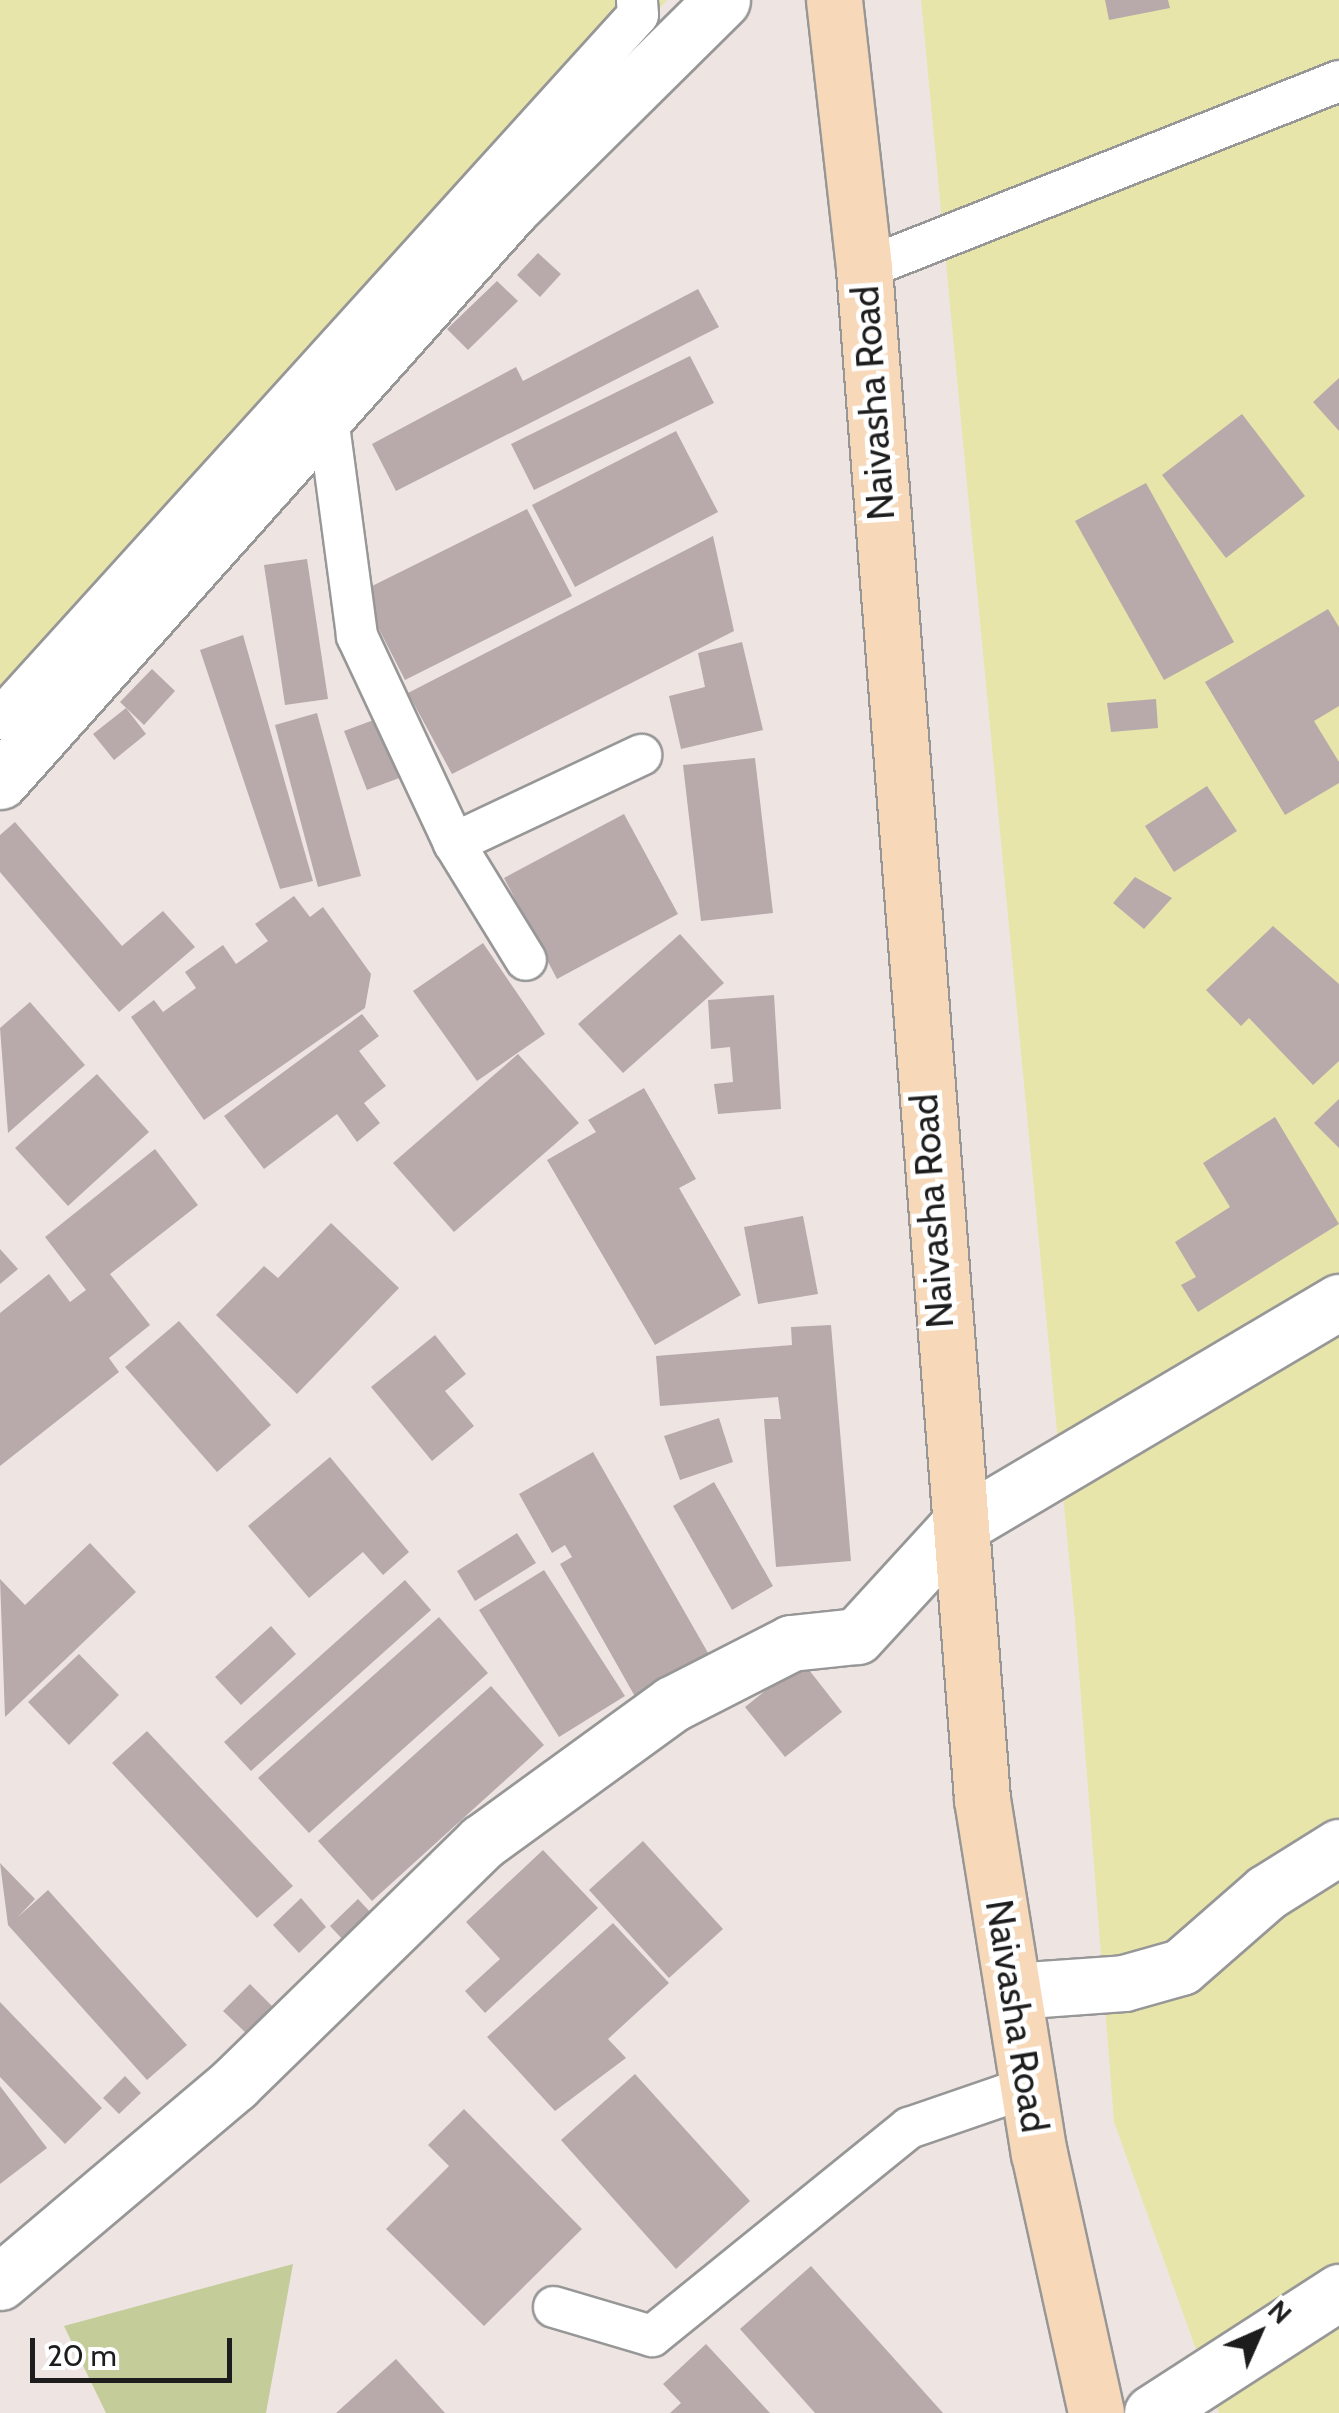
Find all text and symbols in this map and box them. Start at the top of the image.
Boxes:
street label: Naivasha Road [842,284,904,522]
street label: Naivasha Road [901,1092,963,1330]
street label: Naivasha Road [976,1896,1058,2136]
north arrow [1209,2283,1309,2383]
text: N [1261,2293,1299,2331]
scale bar [35,2318,238,2380]
text: 20 m [47,2337,117,2374]

